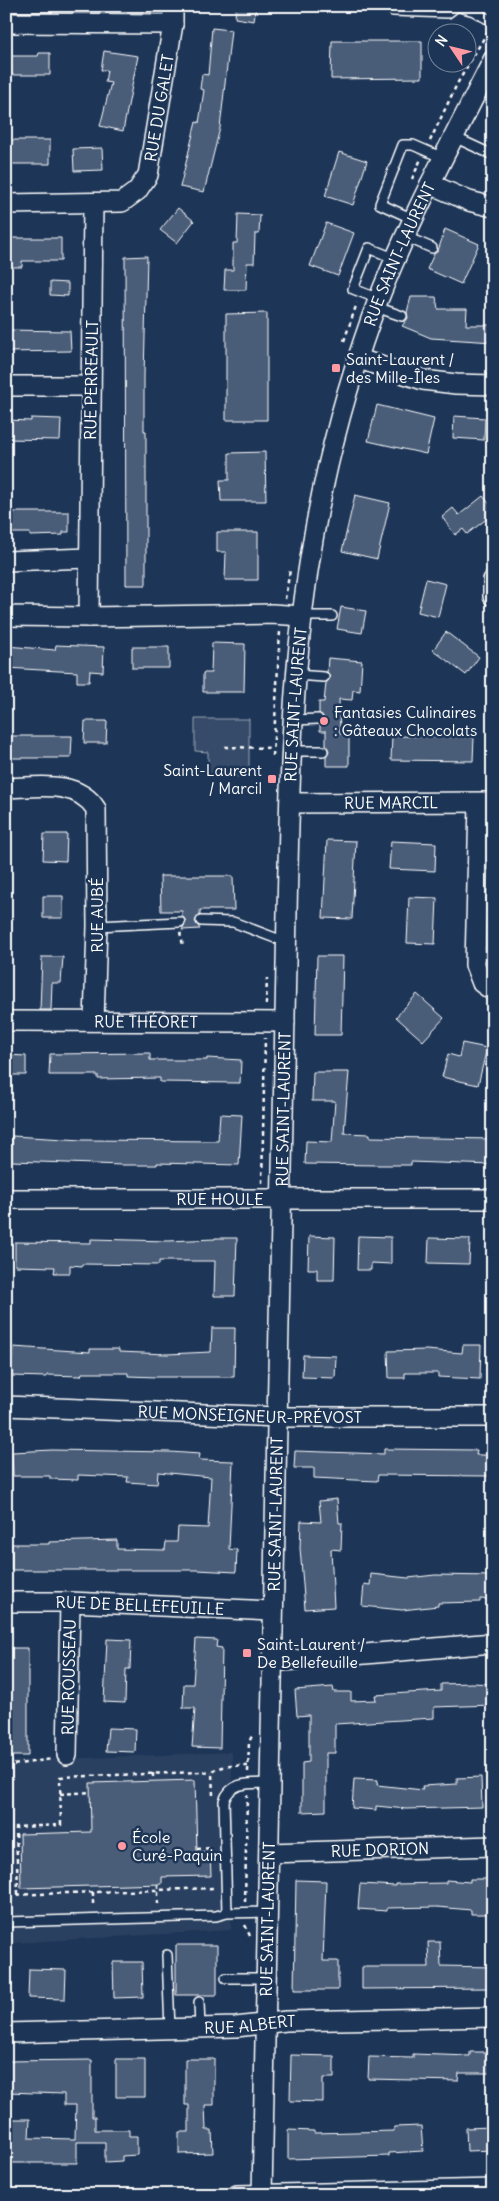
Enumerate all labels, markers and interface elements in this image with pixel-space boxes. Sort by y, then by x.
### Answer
north arrow [426,22,476,72]
text: N [431,31,452,50]
street label: RUE DU GALET [140,53,178,163]
street label: RUE SAINT-LAURENT [359,179,439,329]
street label: RUE PERREAULT [80,320,102,440]
place label: Saint-Laurent / des Mille-Îles [346,349,454,387]
marker: Saint-Laurent / des Mille-Îles [330,362,342,374]
street label: RUE SAINT-LAURENT [280,626,311,782]
place label: Fantasies Culinaires : Gâteaux Chocolats [334,702,477,740]
marker: Fantasies Culinaires : Gâteaux Chocolats [318,715,330,727]
place label: Saint-Laurent / Marcil [163,760,263,798]
marker: Saint-Laurent / Marcil [266,773,278,785]
street label: RUE MARCIL [344,792,438,813]
street label: RUE AUBÉ [87,877,107,953]
street label: RUE THÉORET [94,1011,198,1032]
street label: RUE SAINT-LAURENT [272,1031,295,1187]
street label: RUE HOULE [176,1189,264,1209]
street label: RUE MONSEIGNEUR-PRÉVOST [137,1401,362,1427]
street label: RUE SAINT-LAURENT [264,1436,287,1592]
street label: RUE DE BELLEFEUILLE [56,1592,225,1619]
street label: RUE ROUSSEAU [57,1619,80,1735]
place label: Saint-Laurent / De Bellefeuille [257,1634,365,1672]
marker: Saint-Laurent / De Bellefeuille [241,1647,253,1659]
place label: École Curé-Paquin [132,1827,223,1865]
street label: RUE DORION [330,1838,429,1861]
marker: École Curé-Paquin [116,1840,128,1852]
street label: RUE SAINT-LAURENT [256,1841,279,1997]
street label: RUE ALBERT [204,2011,295,2038]

